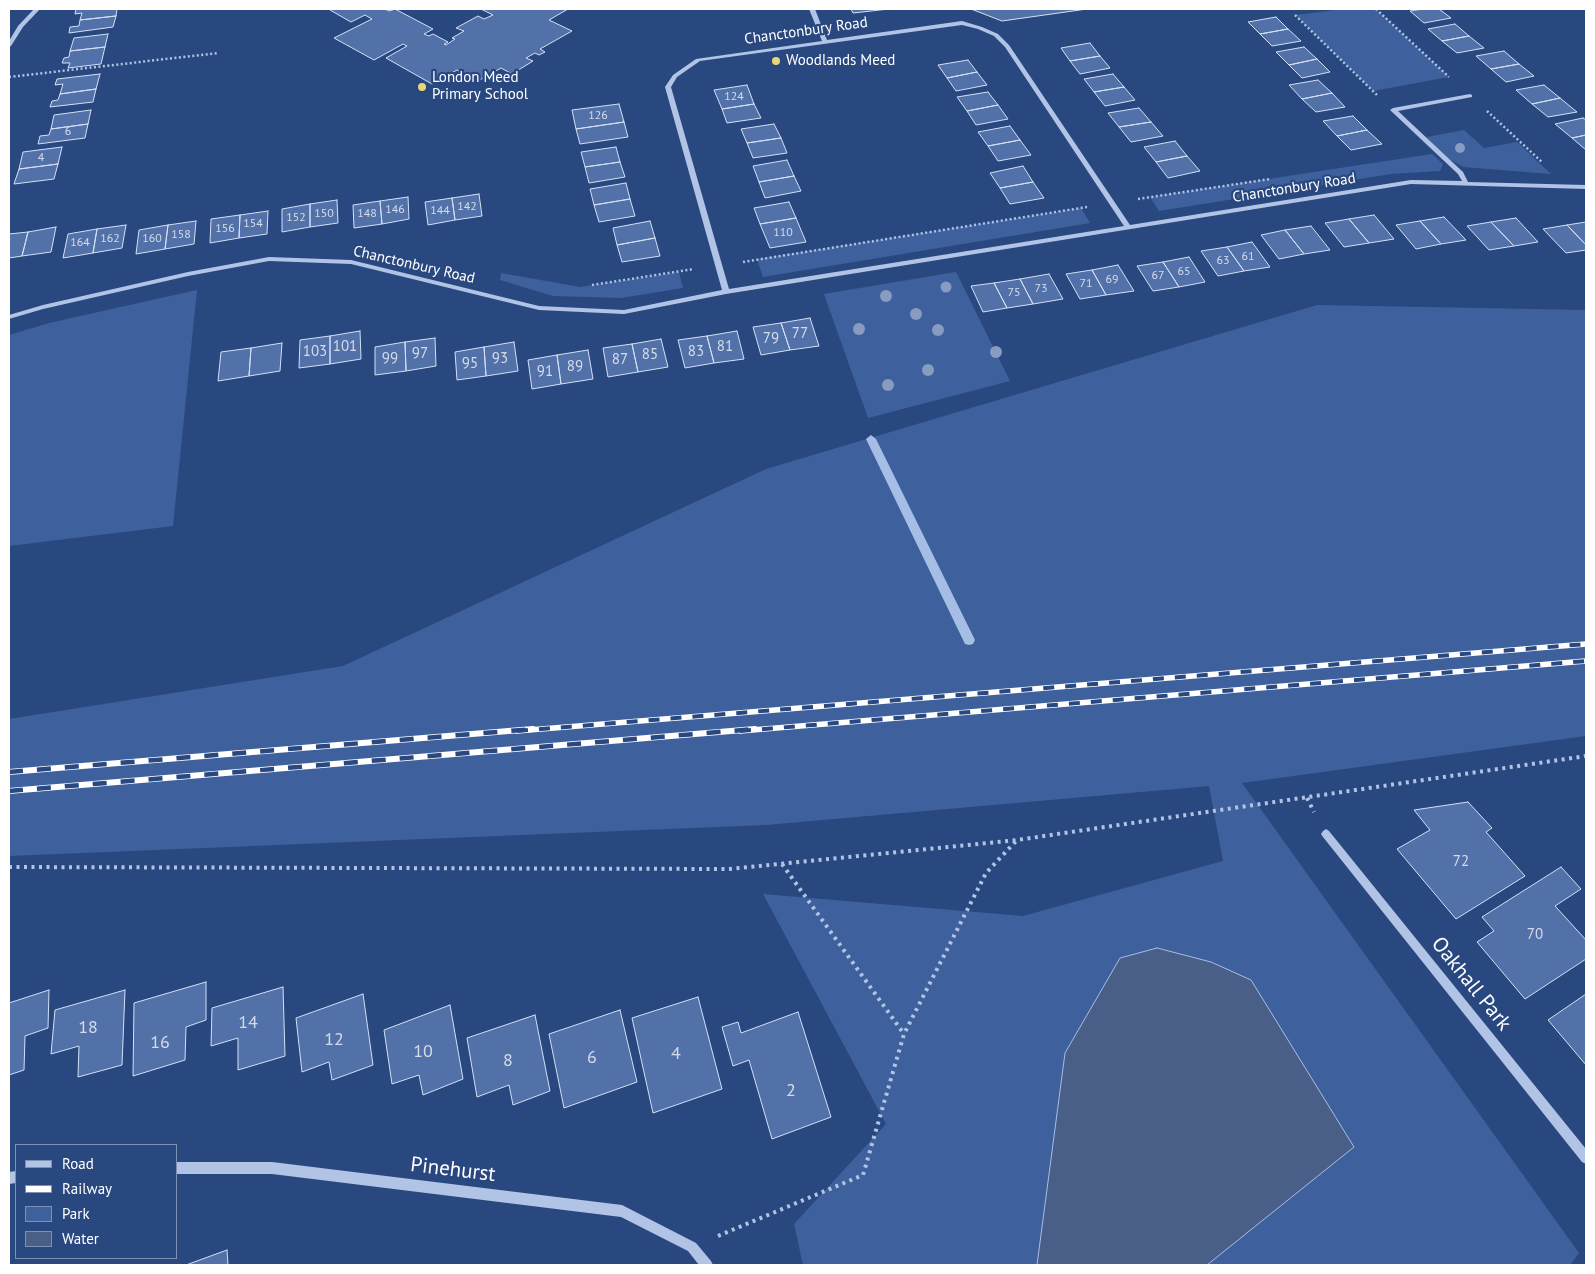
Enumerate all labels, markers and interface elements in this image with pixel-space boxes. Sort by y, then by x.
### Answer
street label: Chanctonbury Road [743,13,869,49]
place label: Woodlands Meed [786,52,895,70]
marker: Woodlands Meed [770,55,782,67]
place label: London Meed Primary School [432,69,528,104]
marker: London Meed Primary School [416,81,428,93]
house number: 124 [724,90,744,104]
house number: 126 [588,109,608,123]
house number: 6 [65,125,71,139]
house number: 4 [38,151,44,165]
street label: Chanctonbury Road [1231,169,1357,207]
house number: 142 [457,200,477,214]
house number: 146 [385,203,405,217]
house number: 144 [430,204,450,218]
house number: 150 [314,207,334,221]
house number: 148 [357,207,377,221]
house number: 152 [286,211,306,225]
house number: 154 [243,217,263,231]
house number: 156 [215,222,235,236]
house number: 110 [773,226,793,240]
house number: 158 [171,228,191,242]
house number: 162 [100,232,120,246]
house number: 160 [142,232,162,246]
house number: 164 [70,236,90,250]
street label: Chanctonbury Road [351,242,477,288]
house number: 61 [1241,250,1255,264]
house number: 63 [1216,254,1230,268]
house number: 65 [1177,265,1191,279]
house number: 67 [1151,269,1165,283]
house number: 69 [1105,273,1119,287]
house number: 71 [1079,277,1093,291]
house number: 73 [1034,282,1048,296]
house number: 75 [1007,286,1021,300]
house number: 77 [792,325,808,343]
house number: 79 [763,330,779,348]
house number: 101 [333,338,357,356]
house number: 81 [717,338,733,356]
house number: 103 [303,343,327,361]
house number: 83 [688,343,704,361]
house number: 97 [412,345,428,363]
house number: 85 [642,346,658,364]
house number: 99 [382,350,398,368]
house number: 93 [492,350,508,368]
house number: 87 [612,351,628,369]
house number: 95 [462,355,478,373]
house number: 89 [567,358,583,376]
house number: 91 [537,363,553,381]
house number: 72 [1453,853,1469,871]
house number: 70 [1527,926,1543,944]
street label: Oakhall Park [1426,932,1516,1036]
house number: 14 [238,1012,258,1034]
house number: 18 [78,1017,98,1039]
house number: 12 [324,1029,344,1051]
house number: 16 [150,1032,170,1054]
house number: 10 [413,1041,433,1063]
house number: 4 [671,1043,681,1065]
house number: 6 [587,1047,597,1069]
house number: 8 [503,1050,513,1072]
house number: 2 [786,1080,796,1102]
legend [15,1144,178,1259]
street label: Pinehurst [409,1152,497,1188]
text: Road [62,1154,94,1173]
text: Railway [62,1179,112,1198]
text: Park [62,1204,90,1223]
text: Water [62,1229,99,1248]

